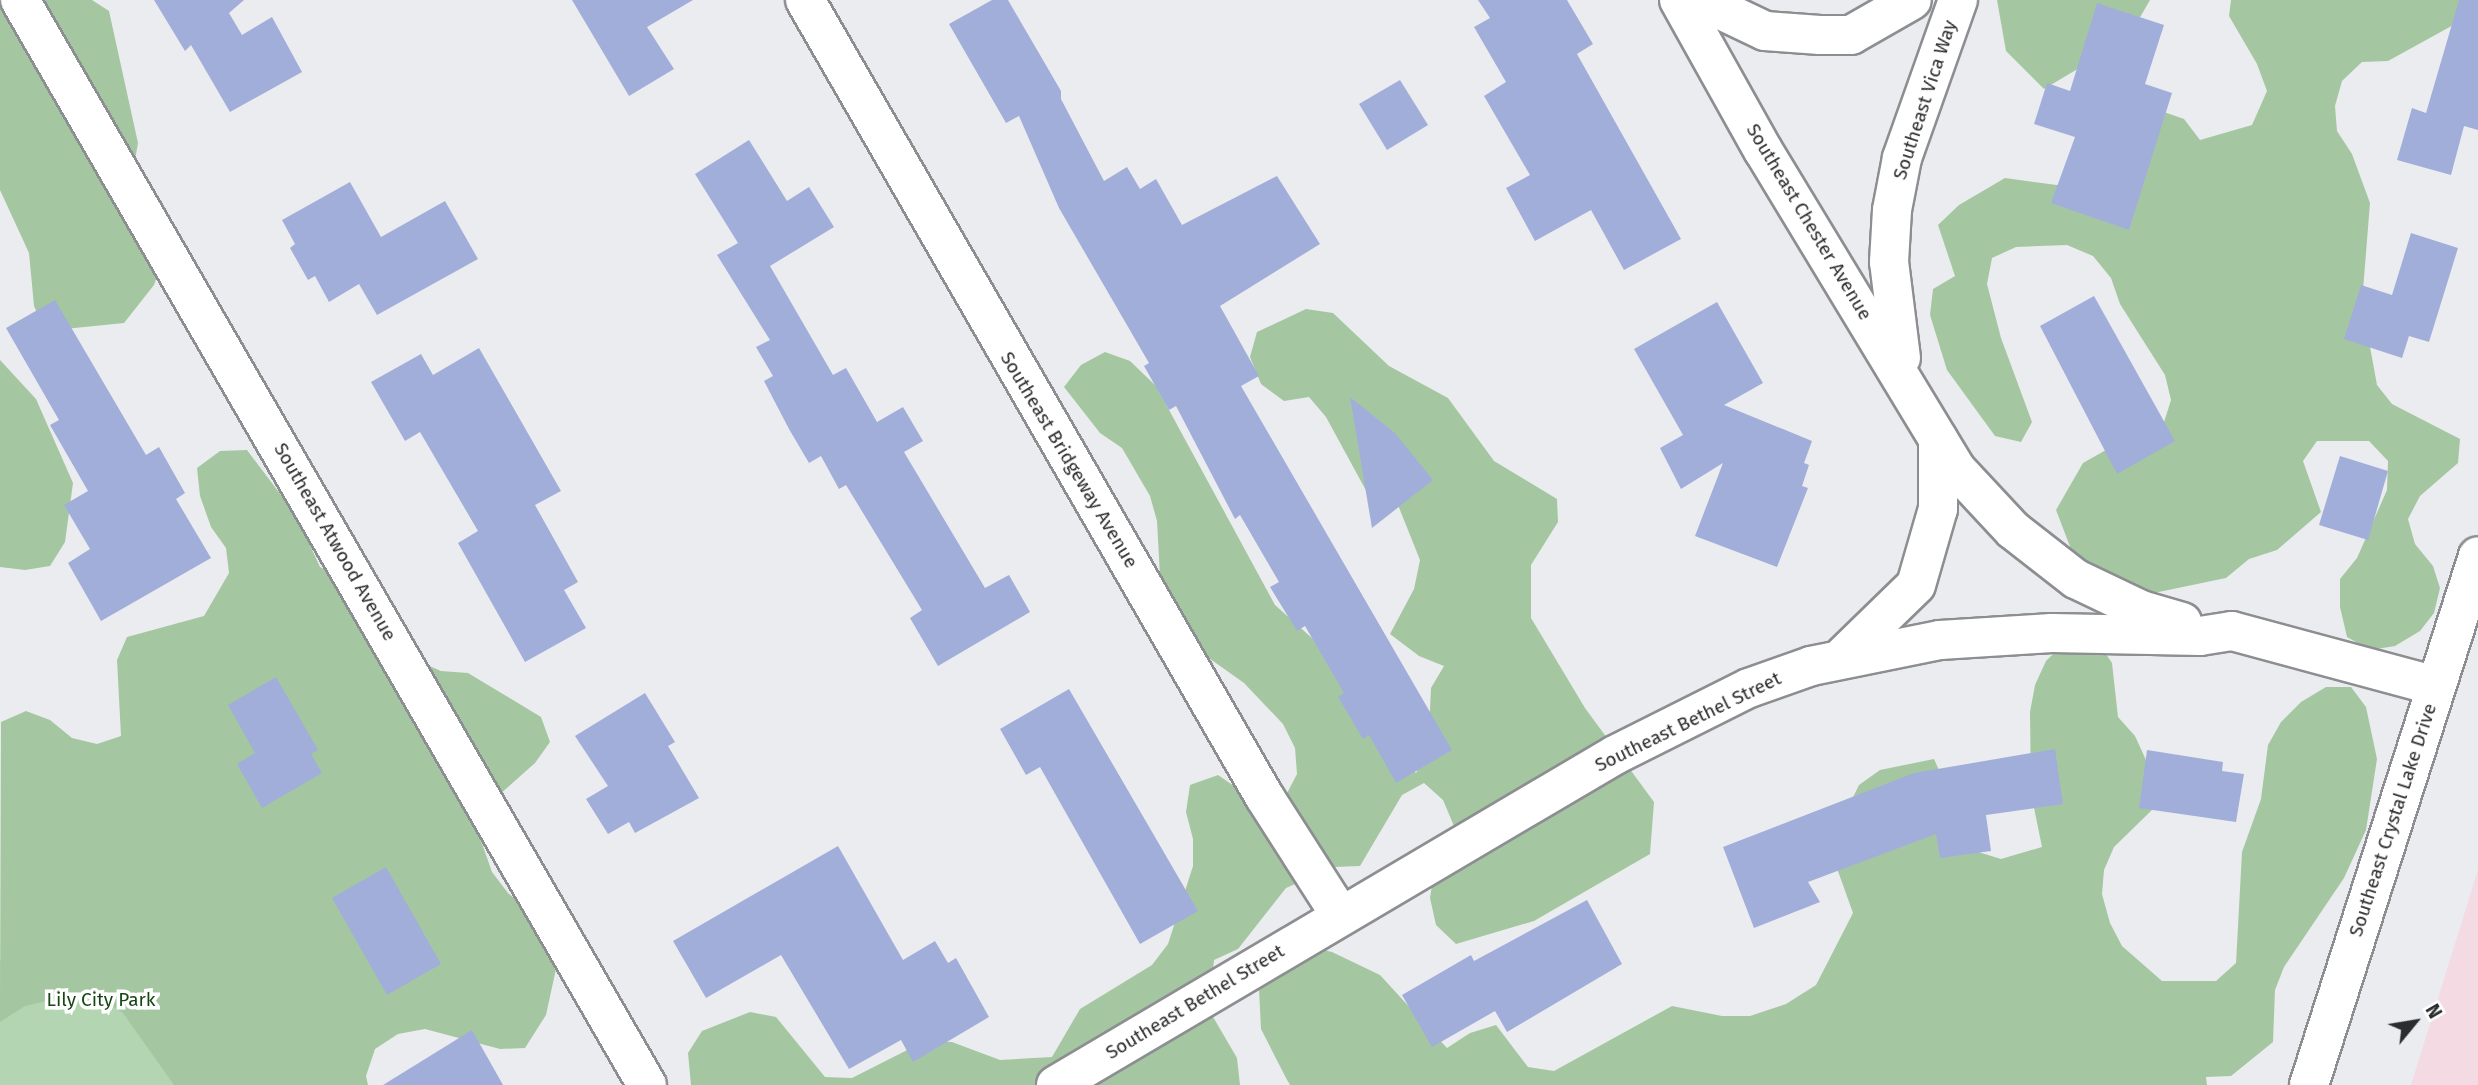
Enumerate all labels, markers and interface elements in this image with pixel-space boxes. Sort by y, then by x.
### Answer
street label: Southeast Vica Way [1888,17,1962,183]
street label: Southeast Chester Avenue [1741,120,1877,324]
street label: Southeast Bridgeway Avenue [995,348,1143,572]
street label: Southeast Atwood Avenue [269,439,401,645]
street label: Southeast Bethel Street [1591,667,1785,777]
street label: Southeast Crystal Lake Drive [2344,700,2442,940]
street label: Southeast Bethel Street [1102,940,1288,1064]
north arrow [2380,987,2450,1057]
park label: Lily City Park [46,989,156,1011]
text: N [2421,1000,2447,1022]

